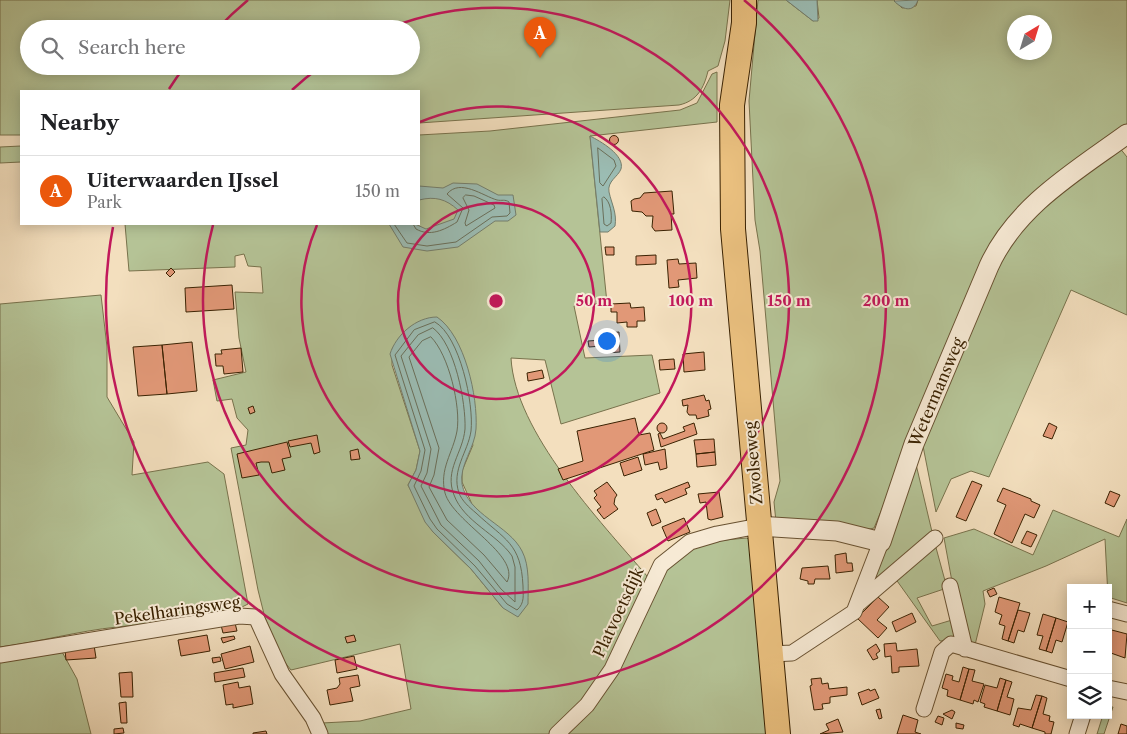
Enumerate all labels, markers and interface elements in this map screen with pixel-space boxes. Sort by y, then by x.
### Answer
north arrow [1007,15,1052,60]
pin: A [524,17,556,58]
search box [20,20,420,75]
icon: search [38,34,66,62]
text: Search here [78,36,186,59]
text: Nearby [40,110,119,135]
text: Uiterwaarden IJssel [87,169,279,192]
text: A [50,181,62,201]
text: 150 m [355,181,400,201]
text: Park [87,192,122,212]
text: 50 m [576,291,612,310]
text: 100 m [669,291,713,310]
text: 150 m [767,291,811,310]
text: 200 m [863,291,909,310]
centre of rings [487,292,505,310]
your location [594,328,620,354]
street label: Wetermansweg [904,334,968,451]
street label: Zwolseweg [739,420,767,506]
street label: Platvoetsdijk [588,563,648,660]
map controls [1067,584,1112,719]
button: + [1067,584,1112,629]
street label: Pekelharingsweg [113,591,242,629]
button: − [1067,629,1112,674]
button: layers [1067,674,1112,719]

